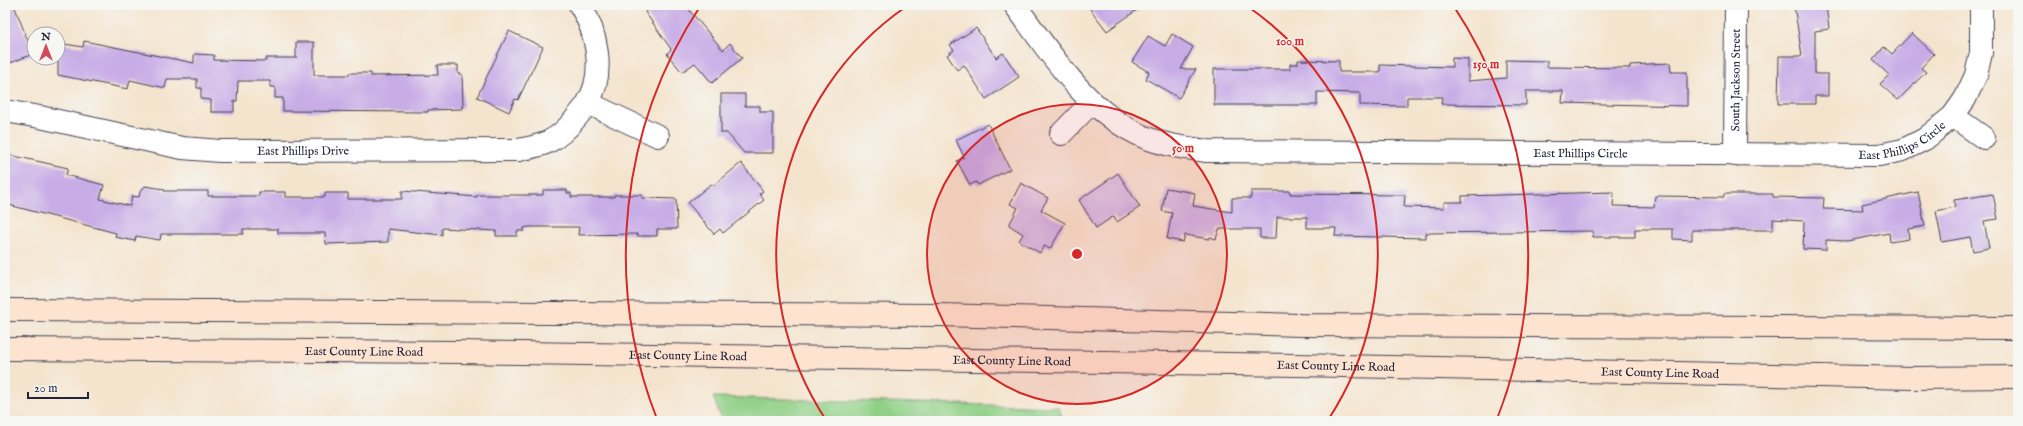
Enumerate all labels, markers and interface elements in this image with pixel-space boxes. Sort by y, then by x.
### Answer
north arrow [26,26,66,66]
street label: South Jackson Street [1728,29,1744,131]
text: N [40,30,51,44]
text: 100 m [1276,34,1305,49]
text: 150 m [1473,57,1500,72]
street label: East Phillips Circle [1858,118,1949,163]
text: 50 m [1172,141,1195,156]
street label: East Phillips Drive [257,144,350,160]
street label: East Phillips Circle [1533,146,1628,162]
centre of rings [1070,247,1084,261]
street label: East County Line Road [305,344,424,360]
street label: East County Line Road [629,348,748,364]
street label: East County Line Road [953,353,1072,370]
street label: East County Line Road [1277,358,1396,375]
street label: East County Line Road [1601,364,1720,382]
scale bar [28,374,88,400]
text: 20 m [34,381,57,396]

